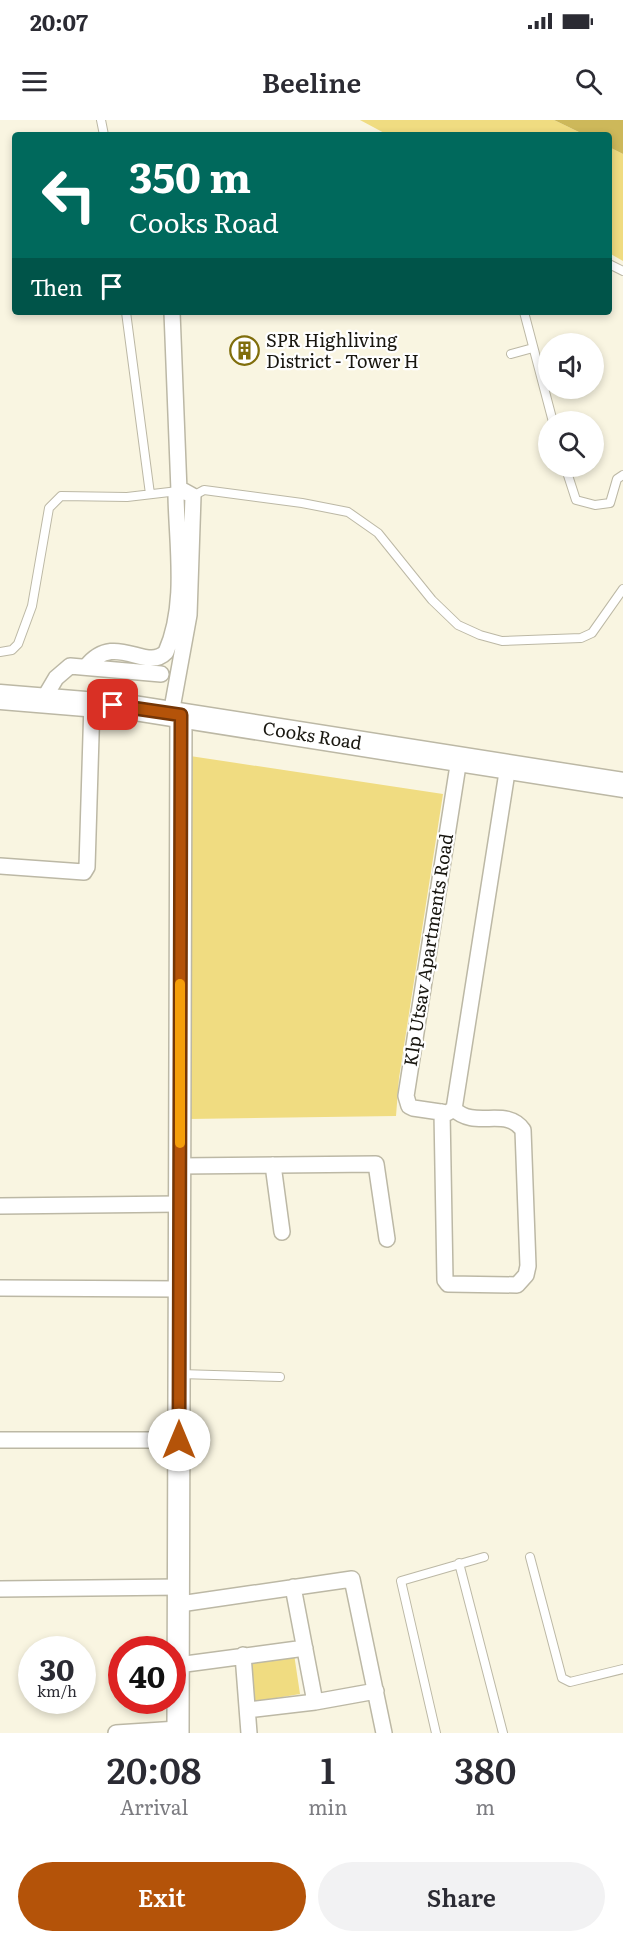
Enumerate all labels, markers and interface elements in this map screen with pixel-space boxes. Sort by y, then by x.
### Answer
text: 20:07 [30,5,88,38]
text: Beeline [262,61,361,101]
icon: menu [18,65,51,98]
icon: search [572,65,605,98]
text: 350 m [129,144,251,206]
icon: left [30,156,108,234]
text: Cooks Road [129,201,279,241]
text: Then [30,270,83,303]
icon: arrive [95,270,128,303]
place label: SPR Highliving District - Tower H [266,326,419,374]
map controls [538,333,604,477]
button: sound [538,333,604,399]
building icon: SPR Highliving District - Tower H [229,335,261,367]
button: search [538,411,604,477]
pin [87,679,138,730]
icon: arrive [96,688,129,721]
street label: Cooks Road [261,713,364,756]
street label: Klp Utsav Apartments Road [396,831,459,1068]
position arrow [147,1408,211,1472]
speed limit sign: 40 [108,1636,186,1714]
text: 30 [39,1646,75,1690]
text: km/h [37,1679,77,1702]
text: 20:08 [107,1742,201,1795]
text: 1 [320,1742,335,1795]
text: 380 [454,1742,516,1795]
text: Arrival [120,1791,188,1821]
text: min [308,1791,347,1821]
text: m [476,1791,495,1821]
button: Exit [18,1862,306,1931]
button: Share [318,1862,605,1931]

